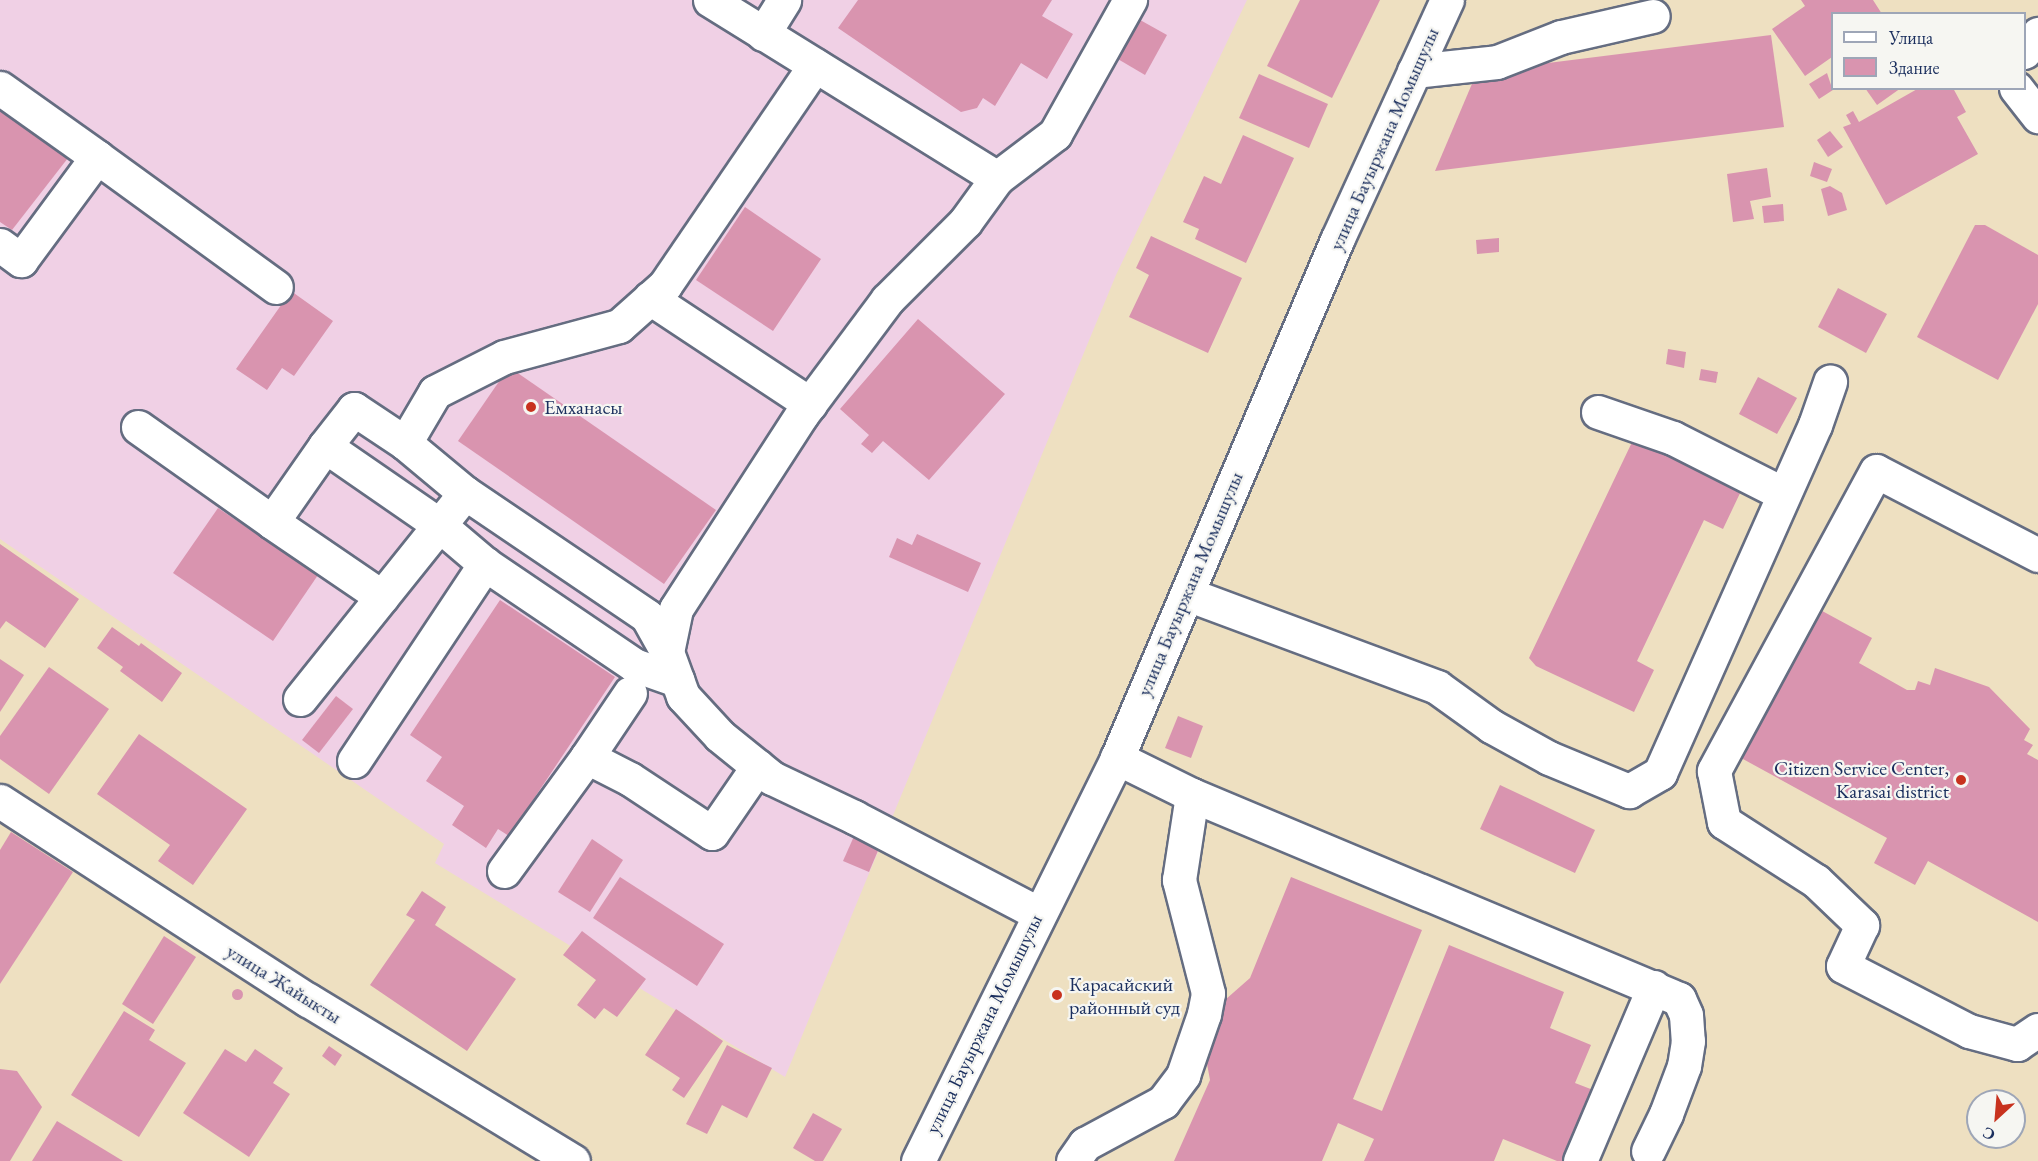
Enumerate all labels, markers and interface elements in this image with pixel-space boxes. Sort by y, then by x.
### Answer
legend [1831,12,2026,90]
street label: улица Бауыржана Момышулы [1324,24,1444,254]
text: Улица [1889,26,1933,49]
text: Здание [1889,56,1939,79]
place label: Емханасы [544,395,623,419]
marker: Емханасы [522,398,540,416]
street label: улица Бауыржана Момышулы [1132,468,1248,700]
place label: Citizen Service Center, Karasai district [1774,756,1949,803]
marker: Citizen Service Center, Karasai district [1954,773,1968,787]
street label: улица Бауыржана Момышулы [920,910,1048,1138]
street label: улица Жайыкты [222,939,346,1029]
place label: Карасайский районный суд [1069,972,1180,1019]
marker: Карасайский районный суд [1050,988,1064,1002]
north arrow [1966,1089,2026,1149]
text: С [1979,1122,1998,1146]

